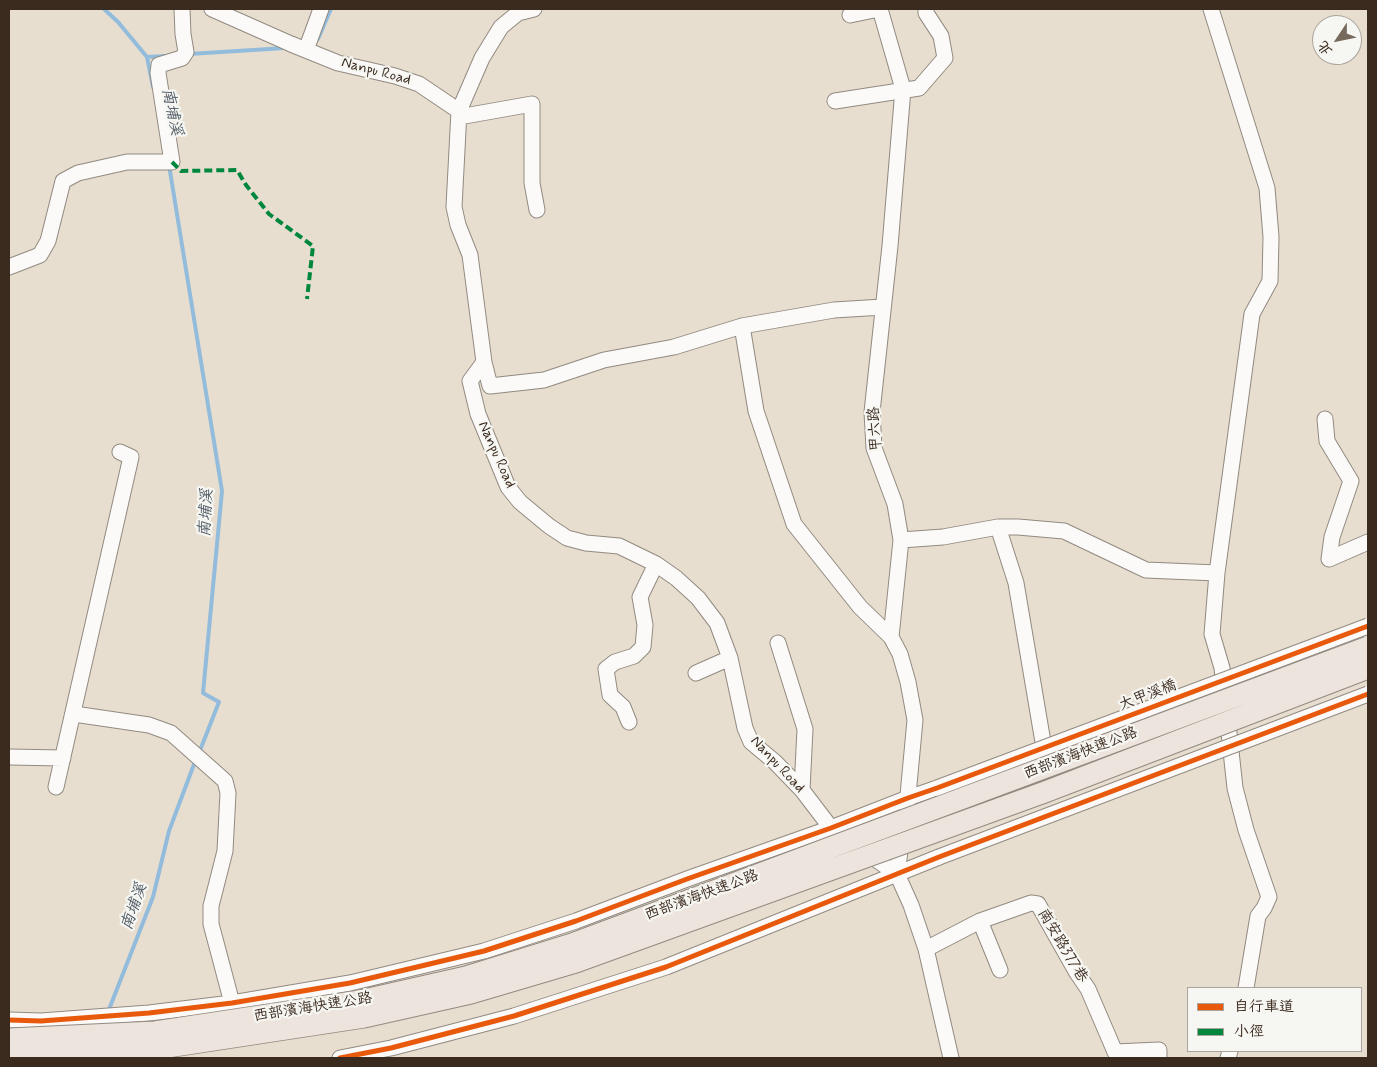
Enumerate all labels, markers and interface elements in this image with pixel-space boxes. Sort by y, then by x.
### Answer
north arrow [1312,15,1362,65]
text: 北 [1314,37,1337,59]
street label: Nanpu Road [339,54,413,90]
water label: 南埔溪 [157,87,185,137]
street label: 甲六路 [865,406,887,452]
street label: Nanpu Road [473,419,519,491]
water label: 南埔溪 [196,489,218,537]
street label: 大甲溪橋 [1117,677,1179,715]
street label: 西部濱海快速公路 [1022,724,1140,784]
street label: Nanpu Road [746,733,808,797]
street label: 西部濱海快速公路 [643,867,761,925]
water label: 南埔溪 [118,881,152,933]
street label: 南安路377巷 [1033,906,1091,986]
legend [1187,987,1362,1052]
street label: 西部濱海快速公路 [252,990,374,1026]
text: 自行車道 [1234,997,1294,1017]
text: 小徑 [1234,1022,1264,1042]

